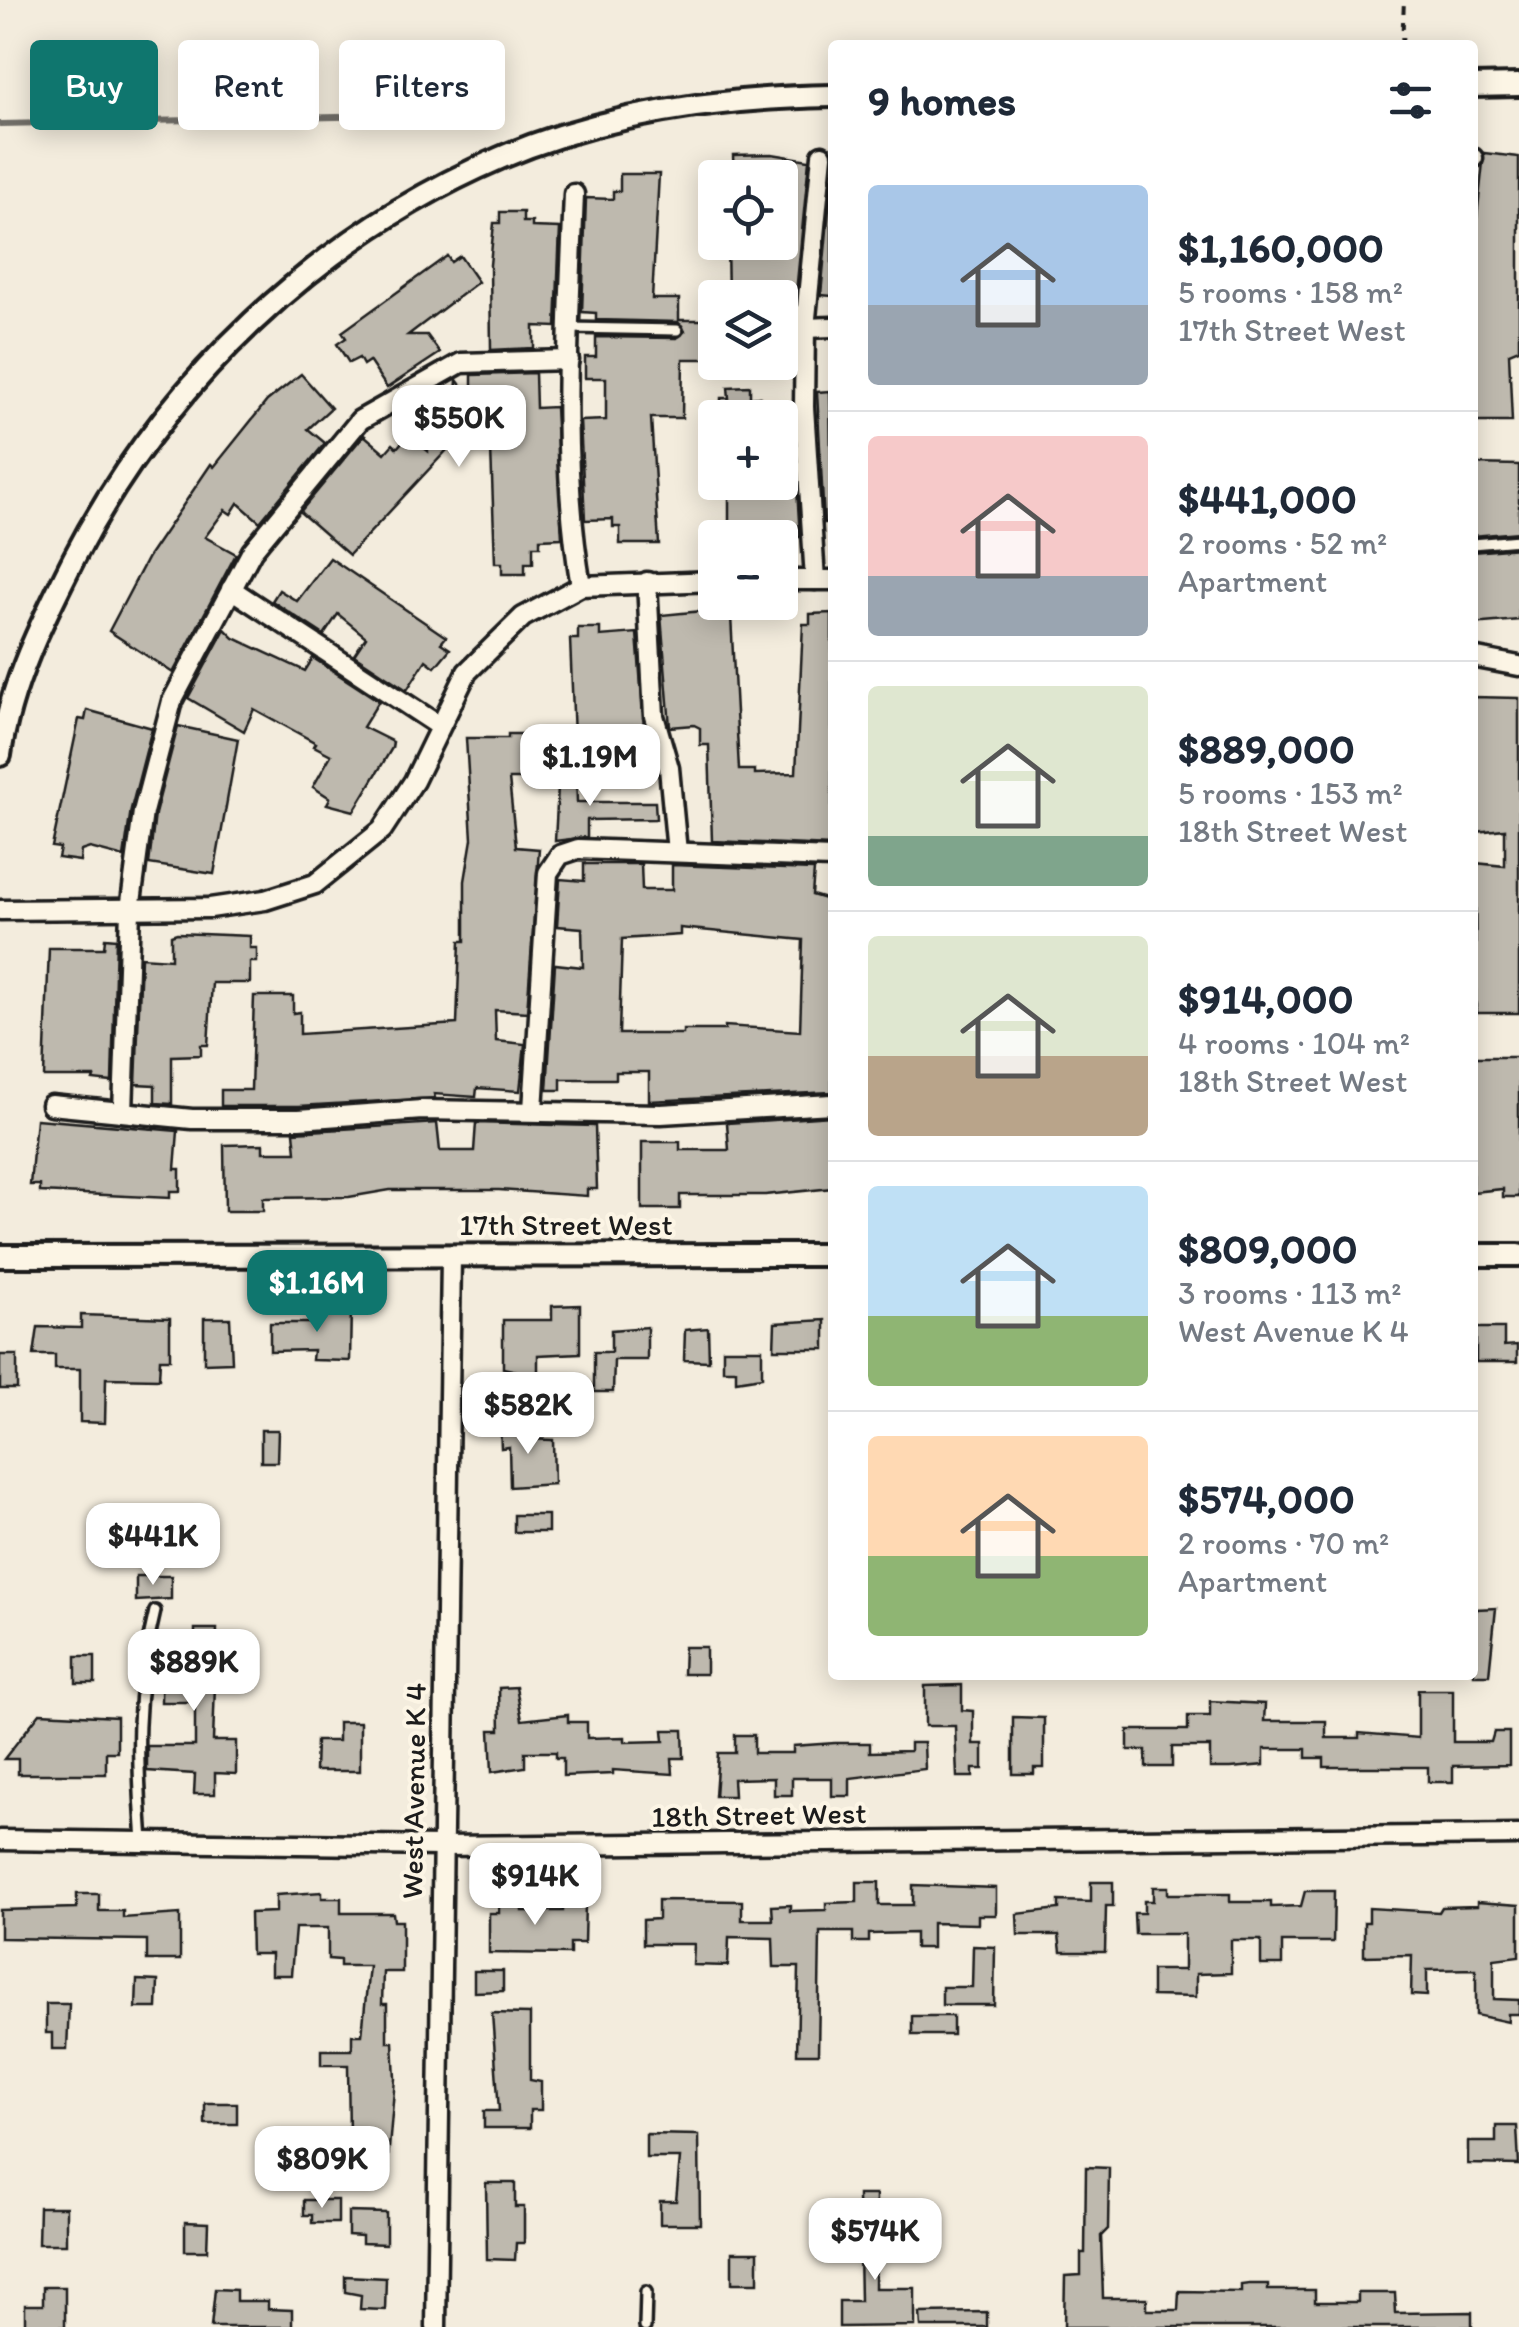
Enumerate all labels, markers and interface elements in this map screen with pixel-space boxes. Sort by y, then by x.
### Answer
chip: Buy [30,40,158,130]
chip: Rent [178,40,319,130]
chip: Filters [339,40,505,130]
icon: filters [1383,73,1438,128]
text: 9 homes [868,75,1016,126]
map controls [698,160,798,620]
button: locate [698,160,798,260]
text: $1,160,000 [1178,222,1384,273]
icon: home [948,225,1068,345]
text: 5 rooms · 158 m² [1178,273,1403,311]
button: layers [698,280,798,380]
text: 17th Street West [1178,311,1406,349]
pin: $550K [389,385,529,470]
text: $550K [414,398,504,436]
button: + [698,400,798,500]
text: $441,000 [1178,473,1357,524]
icon: home [948,476,1068,596]
button: − [698,520,798,620]
text: 2 rooms · 52 m² [1178,524,1387,562]
text: Apartment [1178,562,1327,600]
text: $889,000 [1178,723,1355,774]
pin: $1.19M [509,724,671,809]
icon: home [948,726,1068,846]
text: $1.19M [542,737,638,775]
text: 5 rooms · 153 m² [1178,774,1403,812]
text: 18th Street West [1178,812,1408,850]
text: $914,000 [1178,973,1354,1024]
icon: home [948,976,1068,1096]
text: 4 rooms · 104 m² [1178,1024,1410,1062]
text: 18th Street West [1178,1062,1408,1100]
street label: 17th Street West [459,1206,673,1243]
text: $809,000 [1178,1223,1358,1274]
icon: home [948,1226,1068,1346]
pin: $1.16M [236,1250,398,1335]
text: $1.16M [269,1263,365,1301]
text: 3 rooms · 113 m² [1178,1274,1401,1312]
text: West Avenue K 4 [1178,1312,1409,1350]
pin: $582K [458,1372,598,1457]
text: $582K [484,1385,572,1423]
text: $574,000 [1178,1473,1355,1524]
icon: home [948,1476,1068,1596]
pin: $441K [83,1503,223,1588]
text: $441K [108,1516,198,1554]
text: 2 rooms · 70 m² [1178,1524,1389,1562]
text: Apartment [1178,1562,1327,1600]
pin: $889K [124,1629,264,1714]
text: $889K [150,1642,238,1680]
street label: West Avenue K 4 [393,1683,434,1899]
street label: 18th Street West [651,1794,867,1835]
pin: $914K [465,1843,605,1928]
text: $914K [491,1856,579,1894]
pin: $809K [252,2126,392,2211]
text: $809K [277,2139,367,2177]
pin: $574K [805,2198,945,2283]
text: $574K [831,2211,919,2249]

